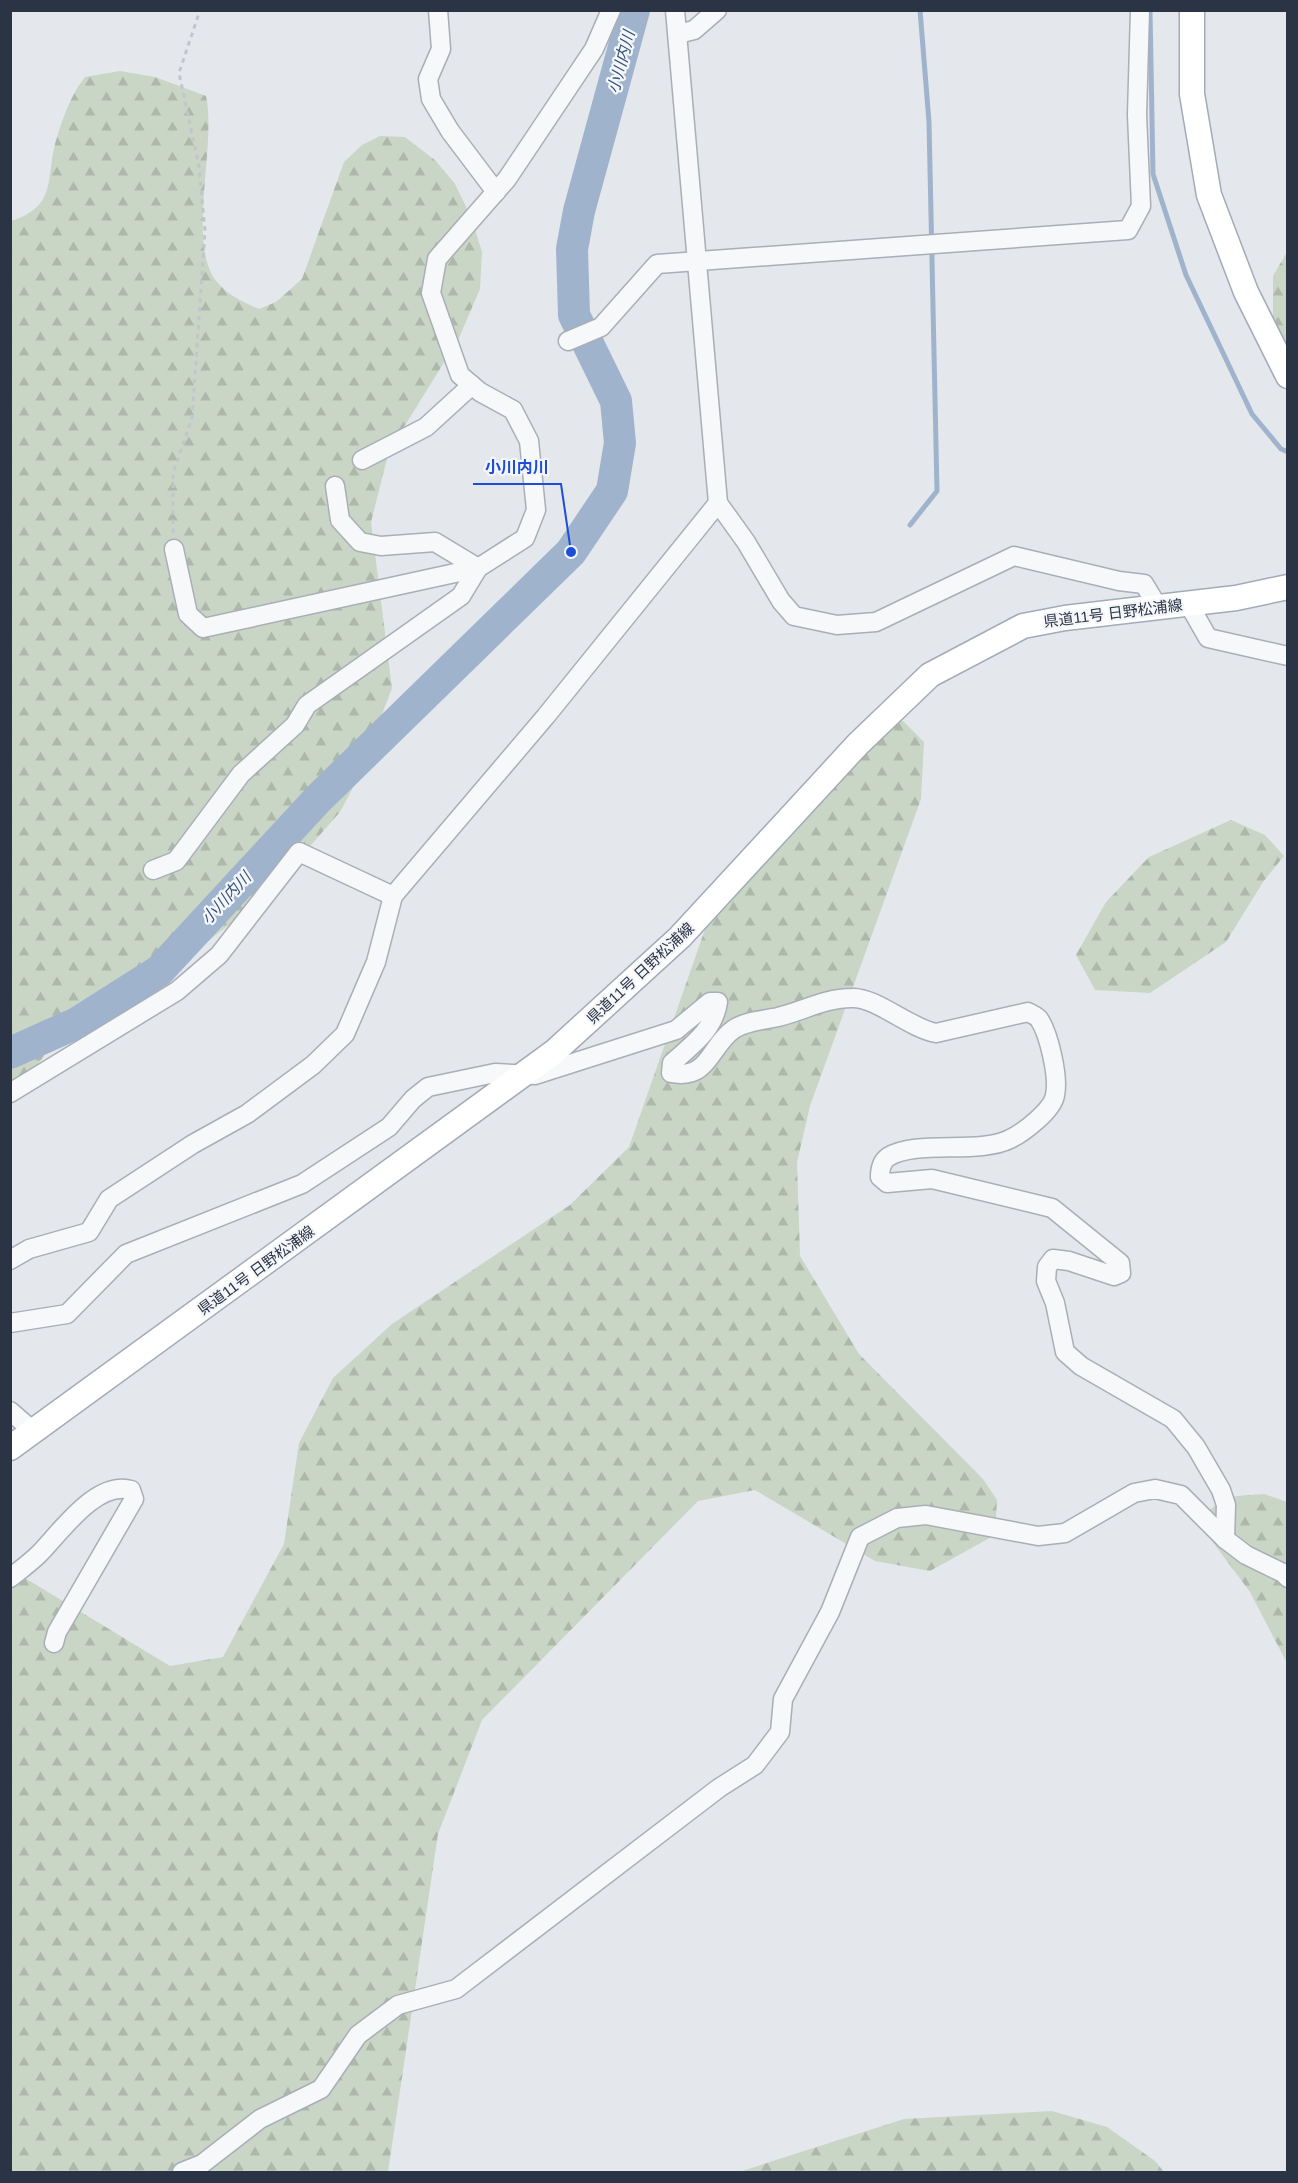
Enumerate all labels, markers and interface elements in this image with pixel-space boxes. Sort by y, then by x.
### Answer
water label: 小川内川 [605,27,638,95]
callout: 小川内川 [473,450,561,484]
text: 小川内川 [485,459,549,476]
street label: 県道11号 日野松浦線 [1043,596,1183,630]
water label: 小川内川 [198,867,255,927]
street label: 県道11号 日野松浦線 [583,919,697,1027]
street label: 県道11号 日野松浦線 [194,1222,318,1318]

